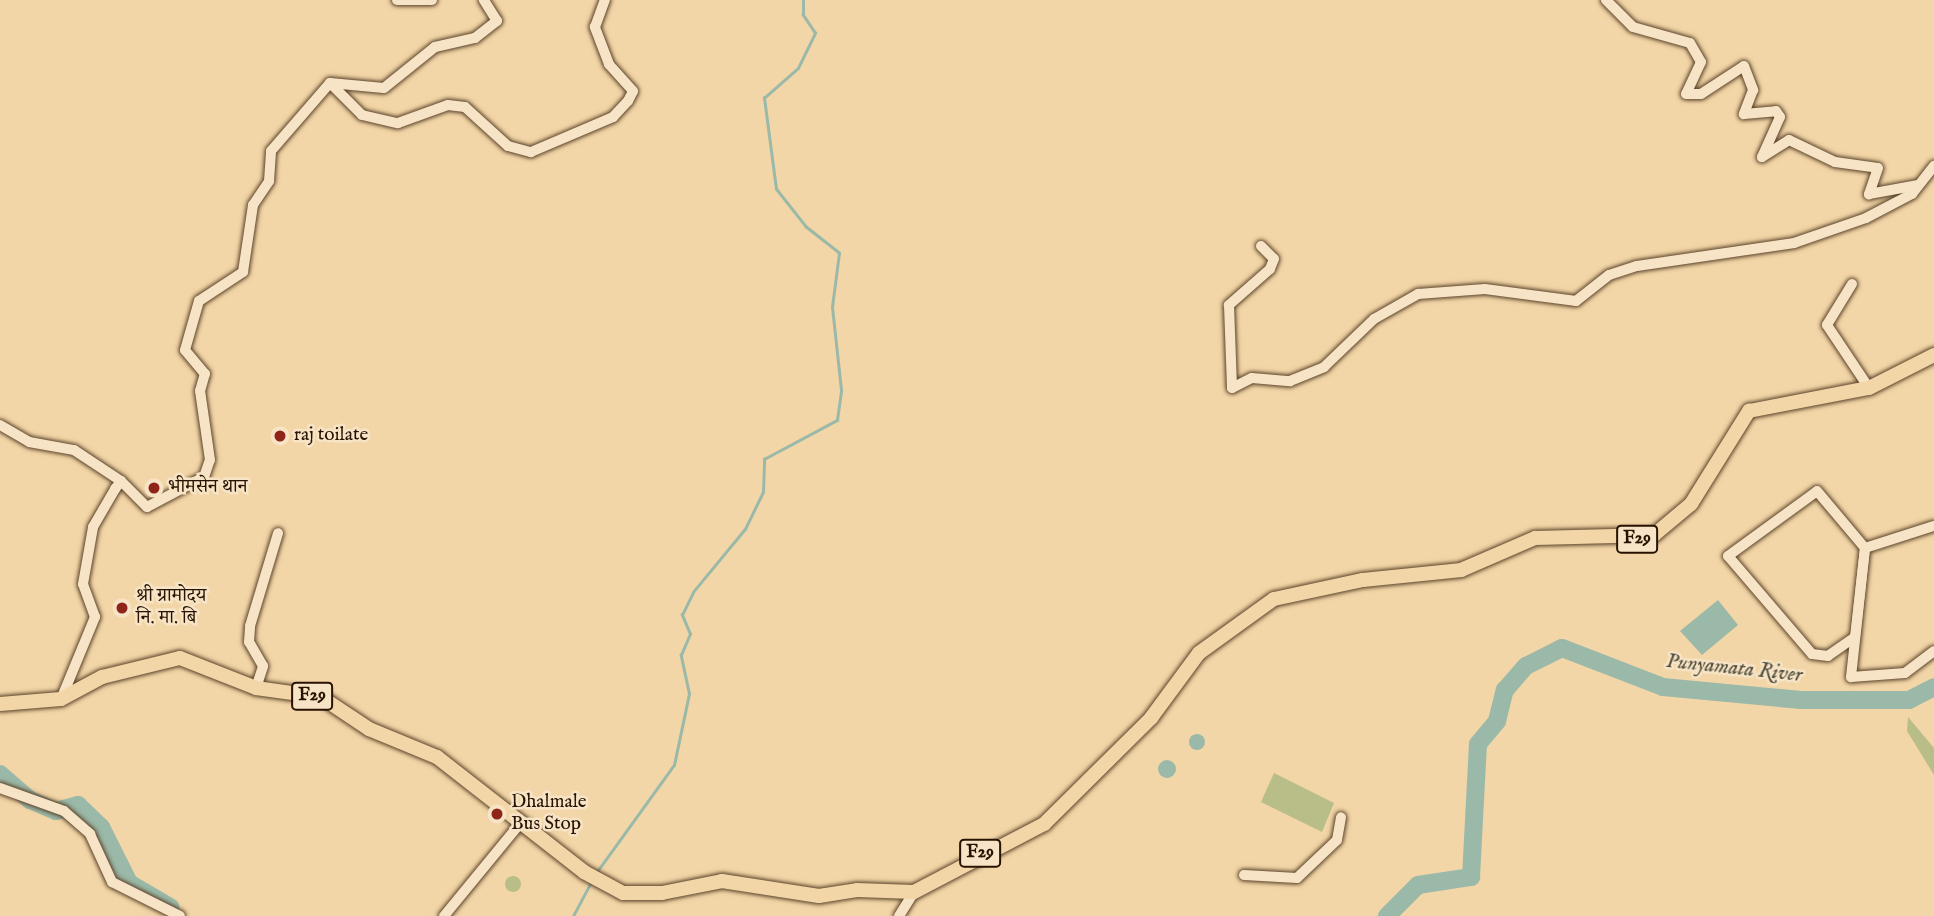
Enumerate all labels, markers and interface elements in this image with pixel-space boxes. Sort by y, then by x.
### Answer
place label: raj toilate [294,425,368,447]
marker: raj toilate [272,428,288,444]
place label: भीमसेन थान [168,477,247,499]
marker: भीमसेन थान [146,480,162,496]
road number: F29 [1616,524,1658,554]
place label: श्री ग्रामोदय नि. मा. बि [136,586,206,630]
marker: श्री ग्रामोदय नि. मा. बि [114,600,130,616]
water label: Punyamata River [1665,649,1803,689]
road number: F29 [291,682,333,710]
place label: Dhalmale Bus Stop [511,792,586,836]
marker: Dhalmale Bus Stop [489,806,505,822]
road number: F29 [959,838,1001,868]

